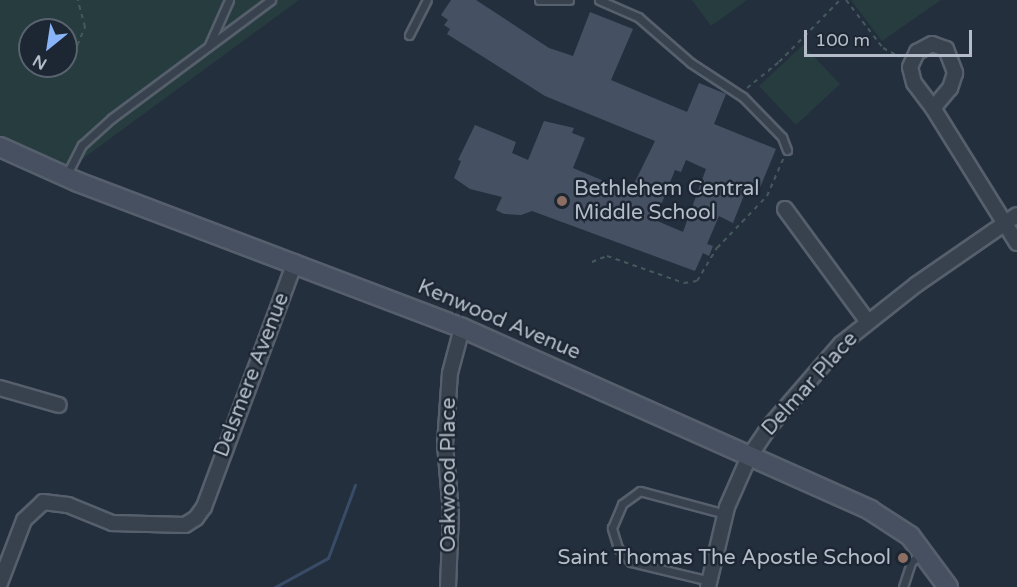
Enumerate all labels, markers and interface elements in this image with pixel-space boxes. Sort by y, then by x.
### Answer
north arrow [18,18,78,78]
scale bar [807,18,975,56]
text: 100 m [815,29,870,51]
text: N [29,50,51,74]
place label: Bethlehem Central Middle School [574,176,759,226]
marker: Bethlehem Central Middle School [555,194,569,208]
street label: Kenwood Avenue [414,274,584,366]
street label: Delsmere Avenue [209,289,295,461]
street label: Delmar Place [757,327,863,441]
street label: Oakwood Place [436,398,462,552]
place label: Saint Thomas The Apostle School [558,545,891,571]
marker: Saint Thomas The Apostle School [896,551,910,565]

